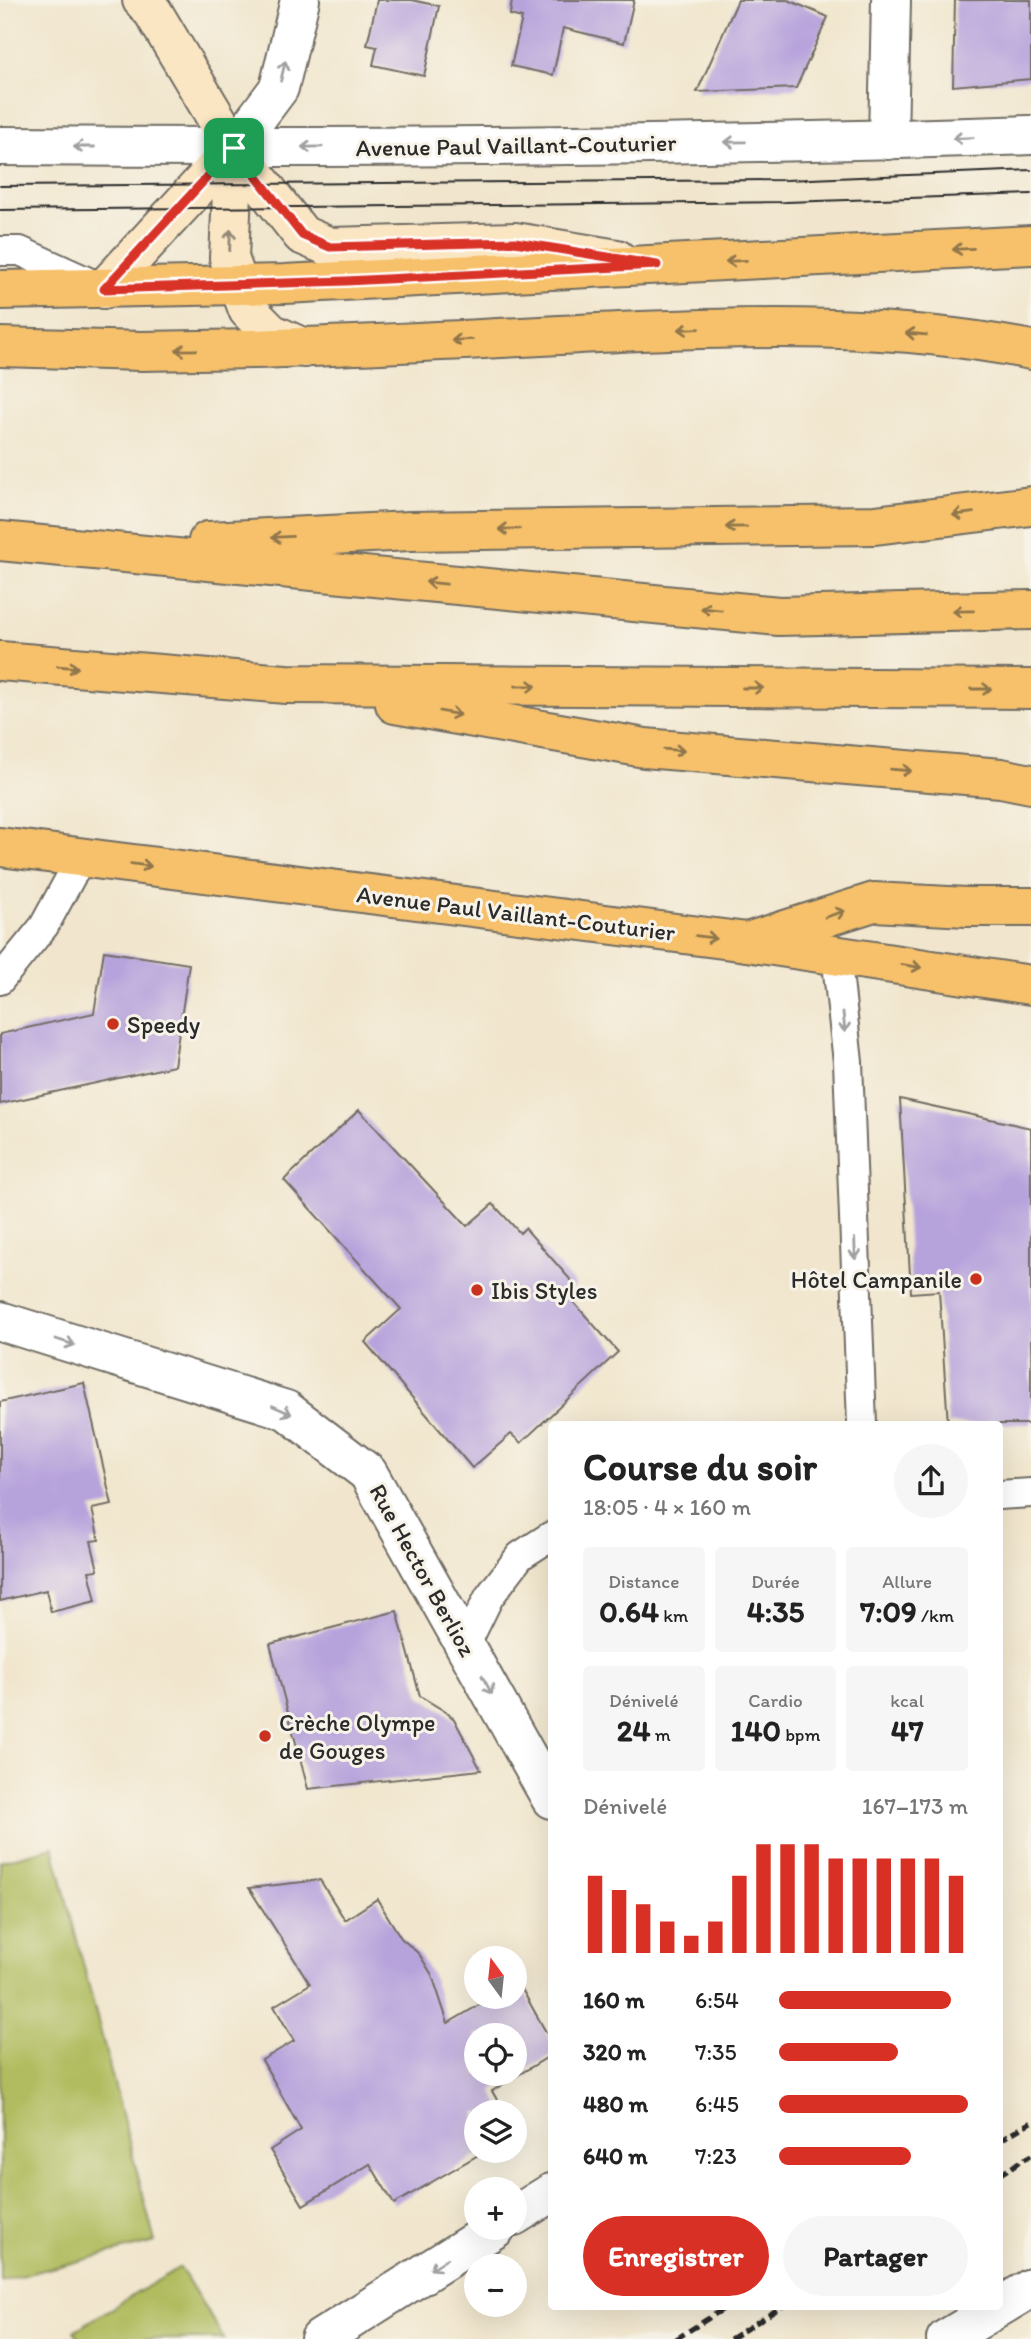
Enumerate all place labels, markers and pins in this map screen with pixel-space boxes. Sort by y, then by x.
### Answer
pin [204,118,264,178]
place label: Speedy [127,1010,201,1039]
marker: Speedy [105,1016,121,1032]
place label: Hôtel Campanile [791,1265,962,1294]
marker: Hôtel Campanile [968,1271,984,1287]
place label: Ibis Styles [491,1276,597,1305]
marker: Ibis Styles [469,1282,485,1298]
place label: Crèche Olympe de Gouges [279,1708,436,1765]
marker: Crèche Olympe de Gouges [257,1728,273,1744]

